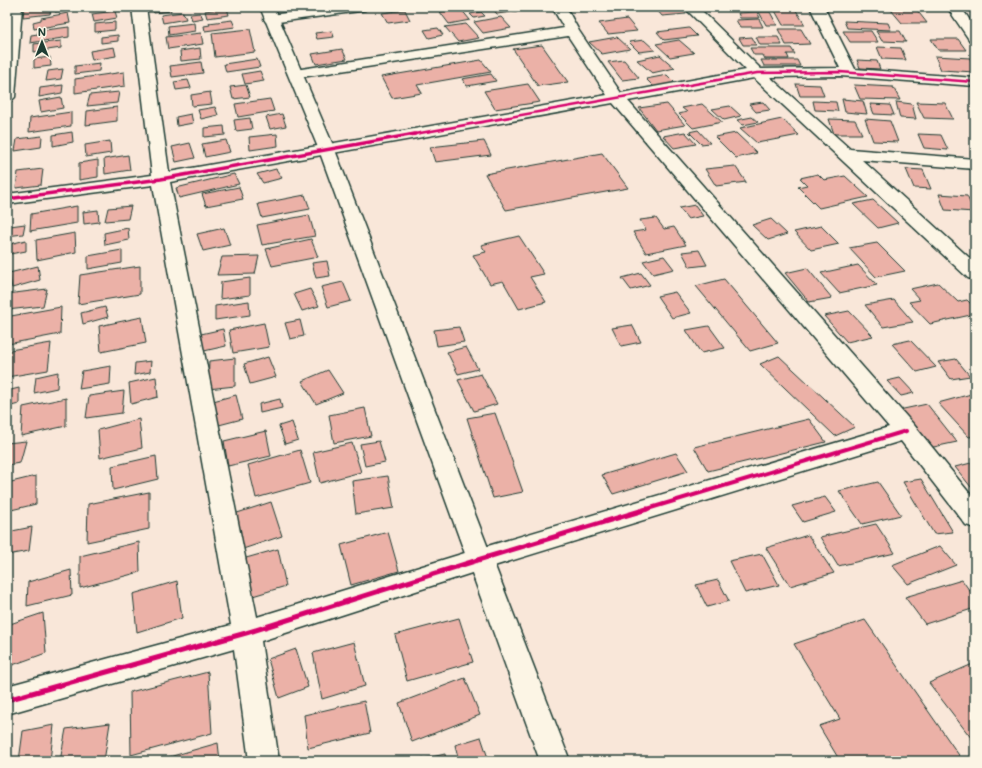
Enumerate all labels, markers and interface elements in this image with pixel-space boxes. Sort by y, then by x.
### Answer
north arrow [22,22,62,62]
text: N [38,24,46,39]

